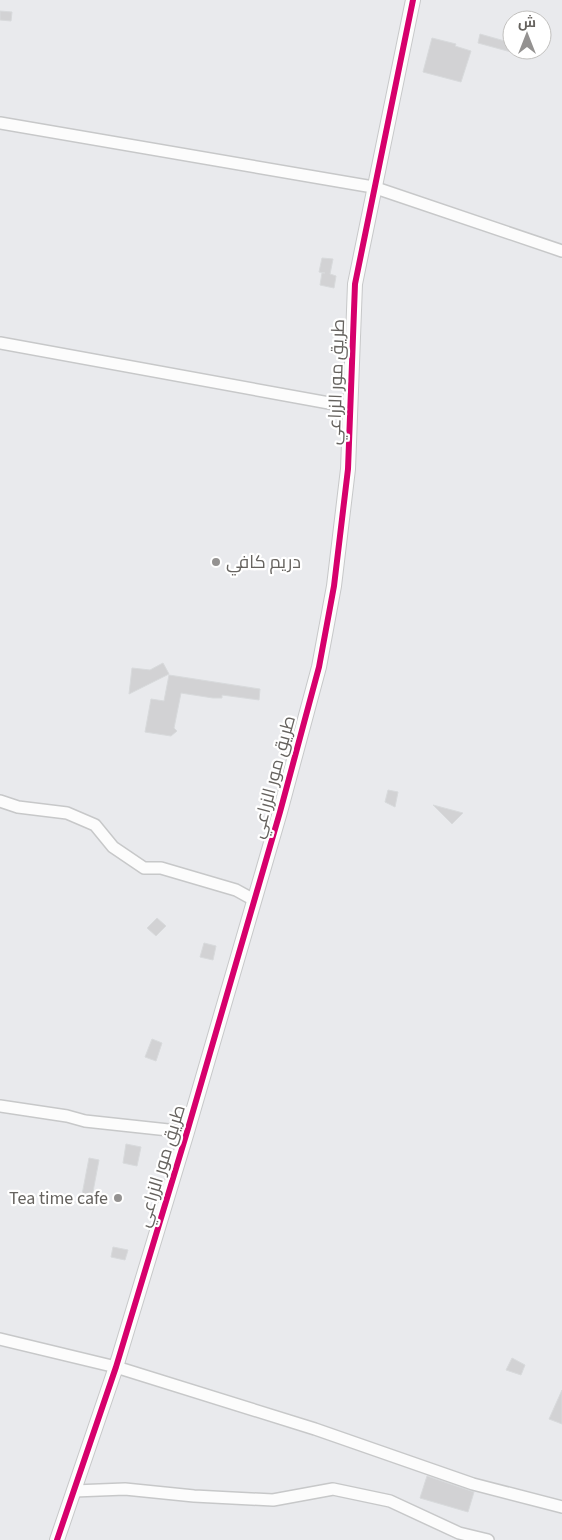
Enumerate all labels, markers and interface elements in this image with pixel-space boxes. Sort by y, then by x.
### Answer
north arrow [502,10,552,60]
text: ش [518,13,536,33]
street label: طريق مور الزراعي [322,318,352,446]
place label: دريم كافي [226,550,301,576]
marker: دريم كافي [210,556,222,568]
street label: طريق مور الزراعي [245,713,303,842]
street label: طريق مور الزراعي [131,1102,193,1231]
place label: Tea time cafe [9,1186,108,1211]
marker: Tea time cafe [112,1192,124,1204]

